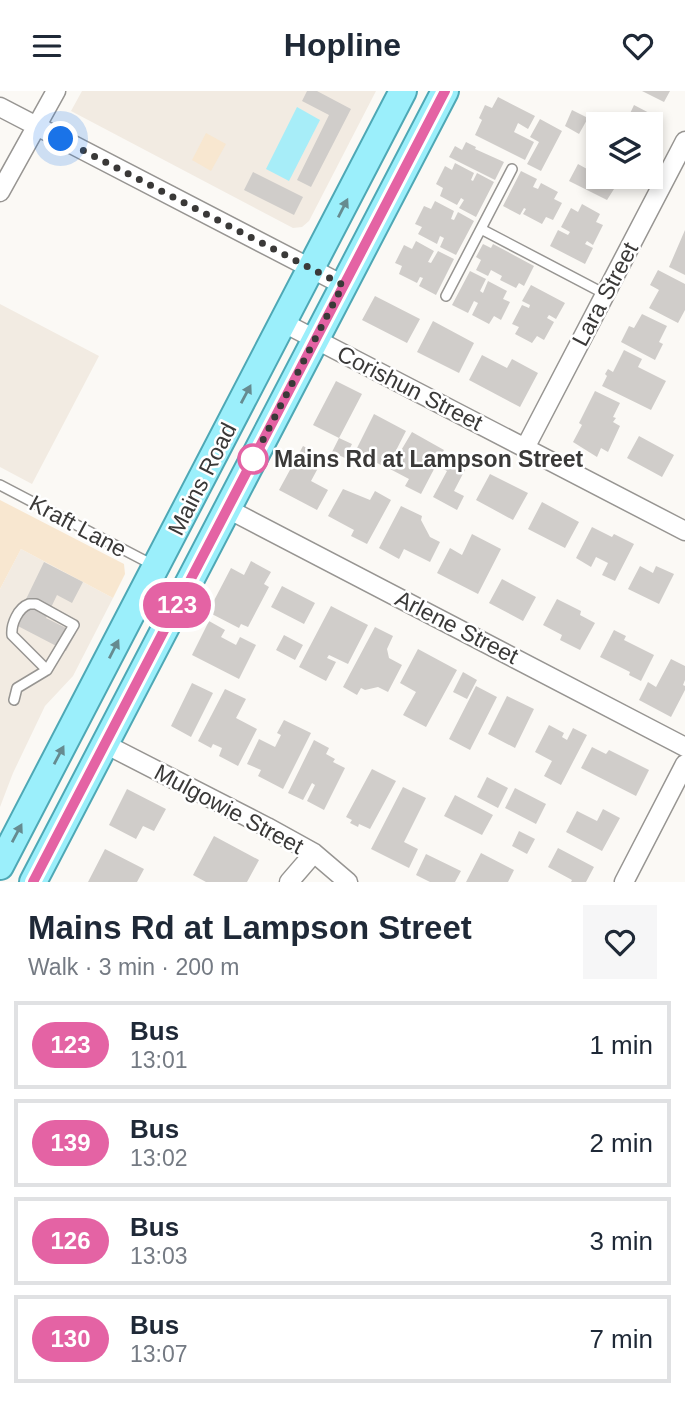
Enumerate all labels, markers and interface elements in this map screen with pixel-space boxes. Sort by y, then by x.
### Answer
icon: menu [28,27,66,65]
text: Hopline [284,27,401,63]
icon: heart [619,27,657,65]
map controls [586,112,663,189]
button: layers [586,112,663,189]
your location [43,121,78,156]
one-way arrow [338,198,349,218]
street label: Lara Street [567,237,643,350]
street label: Corishun Street [333,340,488,436]
one-way arrow [240,384,252,404]
street label: Mains Road [163,418,241,540]
marker: Mains Rd at Lampson Street [238,444,268,474]
place label: Mains Rd at Lampson Street [274,446,584,472]
street label: Kraft Lane [25,490,131,562]
line badge: 123 [137,582,217,628]
street label: Arlene Street [391,585,523,669]
text: 123 [157,591,197,618]
one-way arrow [108,639,120,659]
one-way arrow [53,745,64,765]
street label: Mulgowie Street [150,759,308,859]
one-way arrow [12,823,23,843]
button: heart [583,905,657,979]
text: Mains Rd at Lampson Street [28,909,472,946]
text: Walk · 3 min · 200 m [28,954,239,980]
text: Bus [130,1016,179,1046]
text: 1 min [589,1030,653,1060]
text: 123 [50,1031,91,1058]
text: 13:01 [130,1047,188,1073]
text: Bus [130,1114,179,1144]
text: 2 min [589,1128,653,1158]
text: 139 [50,1129,91,1156]
text: 13:02 [130,1145,188,1171]
text: Bus [130,1212,179,1242]
text: 3 min [589,1226,653,1256]
text: 126 [50,1227,91,1254]
text: 13:03 [130,1243,188,1269]
text: Bus [130,1310,179,1340]
text: 7 min [589,1324,653,1354]
text: 130 [50,1325,91,1352]
text: 13:07 [130,1341,188,1367]

